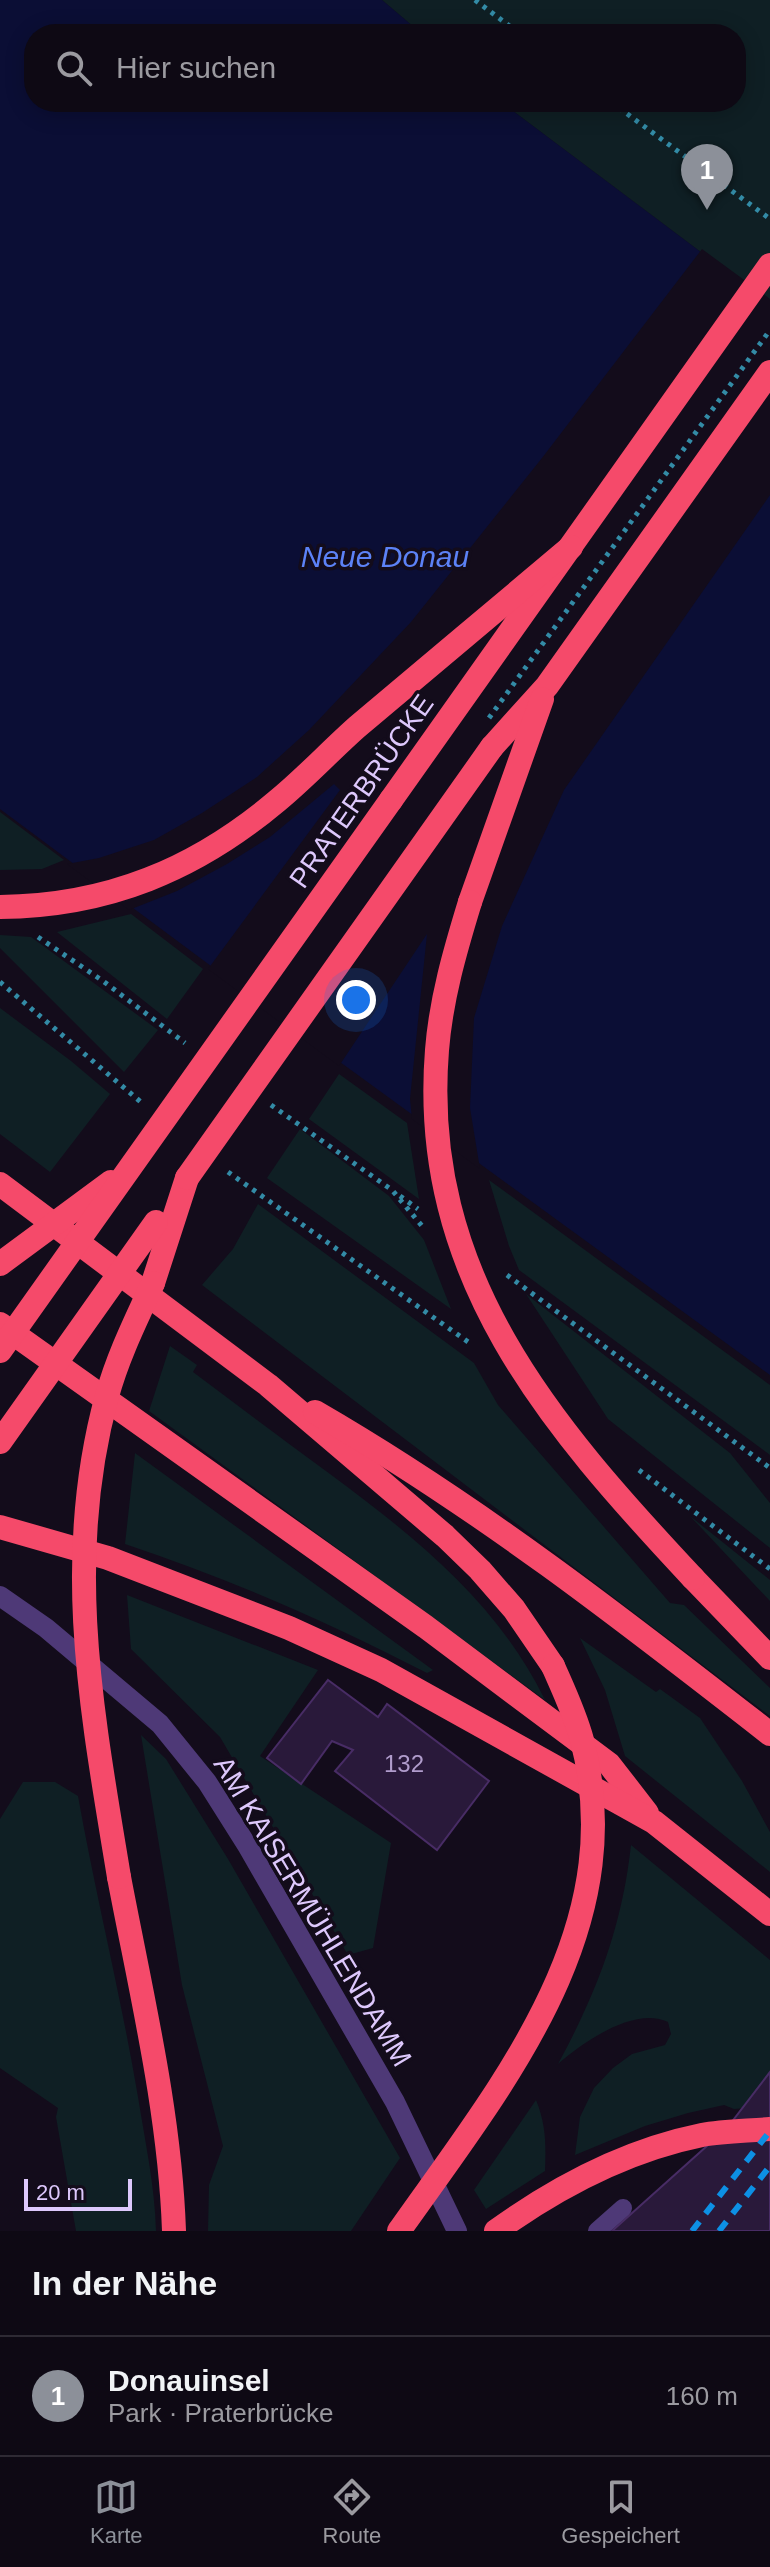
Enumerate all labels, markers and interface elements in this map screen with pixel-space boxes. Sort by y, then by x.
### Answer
search box [24,24,746,112]
icon: search [52,46,96,90]
text: Hier suchen [116,51,276,84]
pin: 1 [681,144,733,210]
water label: Neue Donau [301,540,470,573]
street label: PRATERBRÜCKE [283,689,440,894]
your location [336,980,376,1020]
house number: 132 [384,1750,424,1777]
street label: AM KAISERMÜHLENDAMM [208,1751,418,2072]
scale bar [24,2175,132,2211]
text: 20 m [36,2180,85,2205]
text: In der Nähe [32,2264,217,2302]
text: Donauinsel [108,2364,270,2397]
text: 1 [51,2381,65,2411]
text: 160 m [666,2381,738,2411]
text: Park · Praterbrücke [108,2398,333,2428]
tab: Karte [90,2475,143,2549]
tab: Route [323,2475,381,2549]
tab: Gespeichert [561,2475,680,2549]

